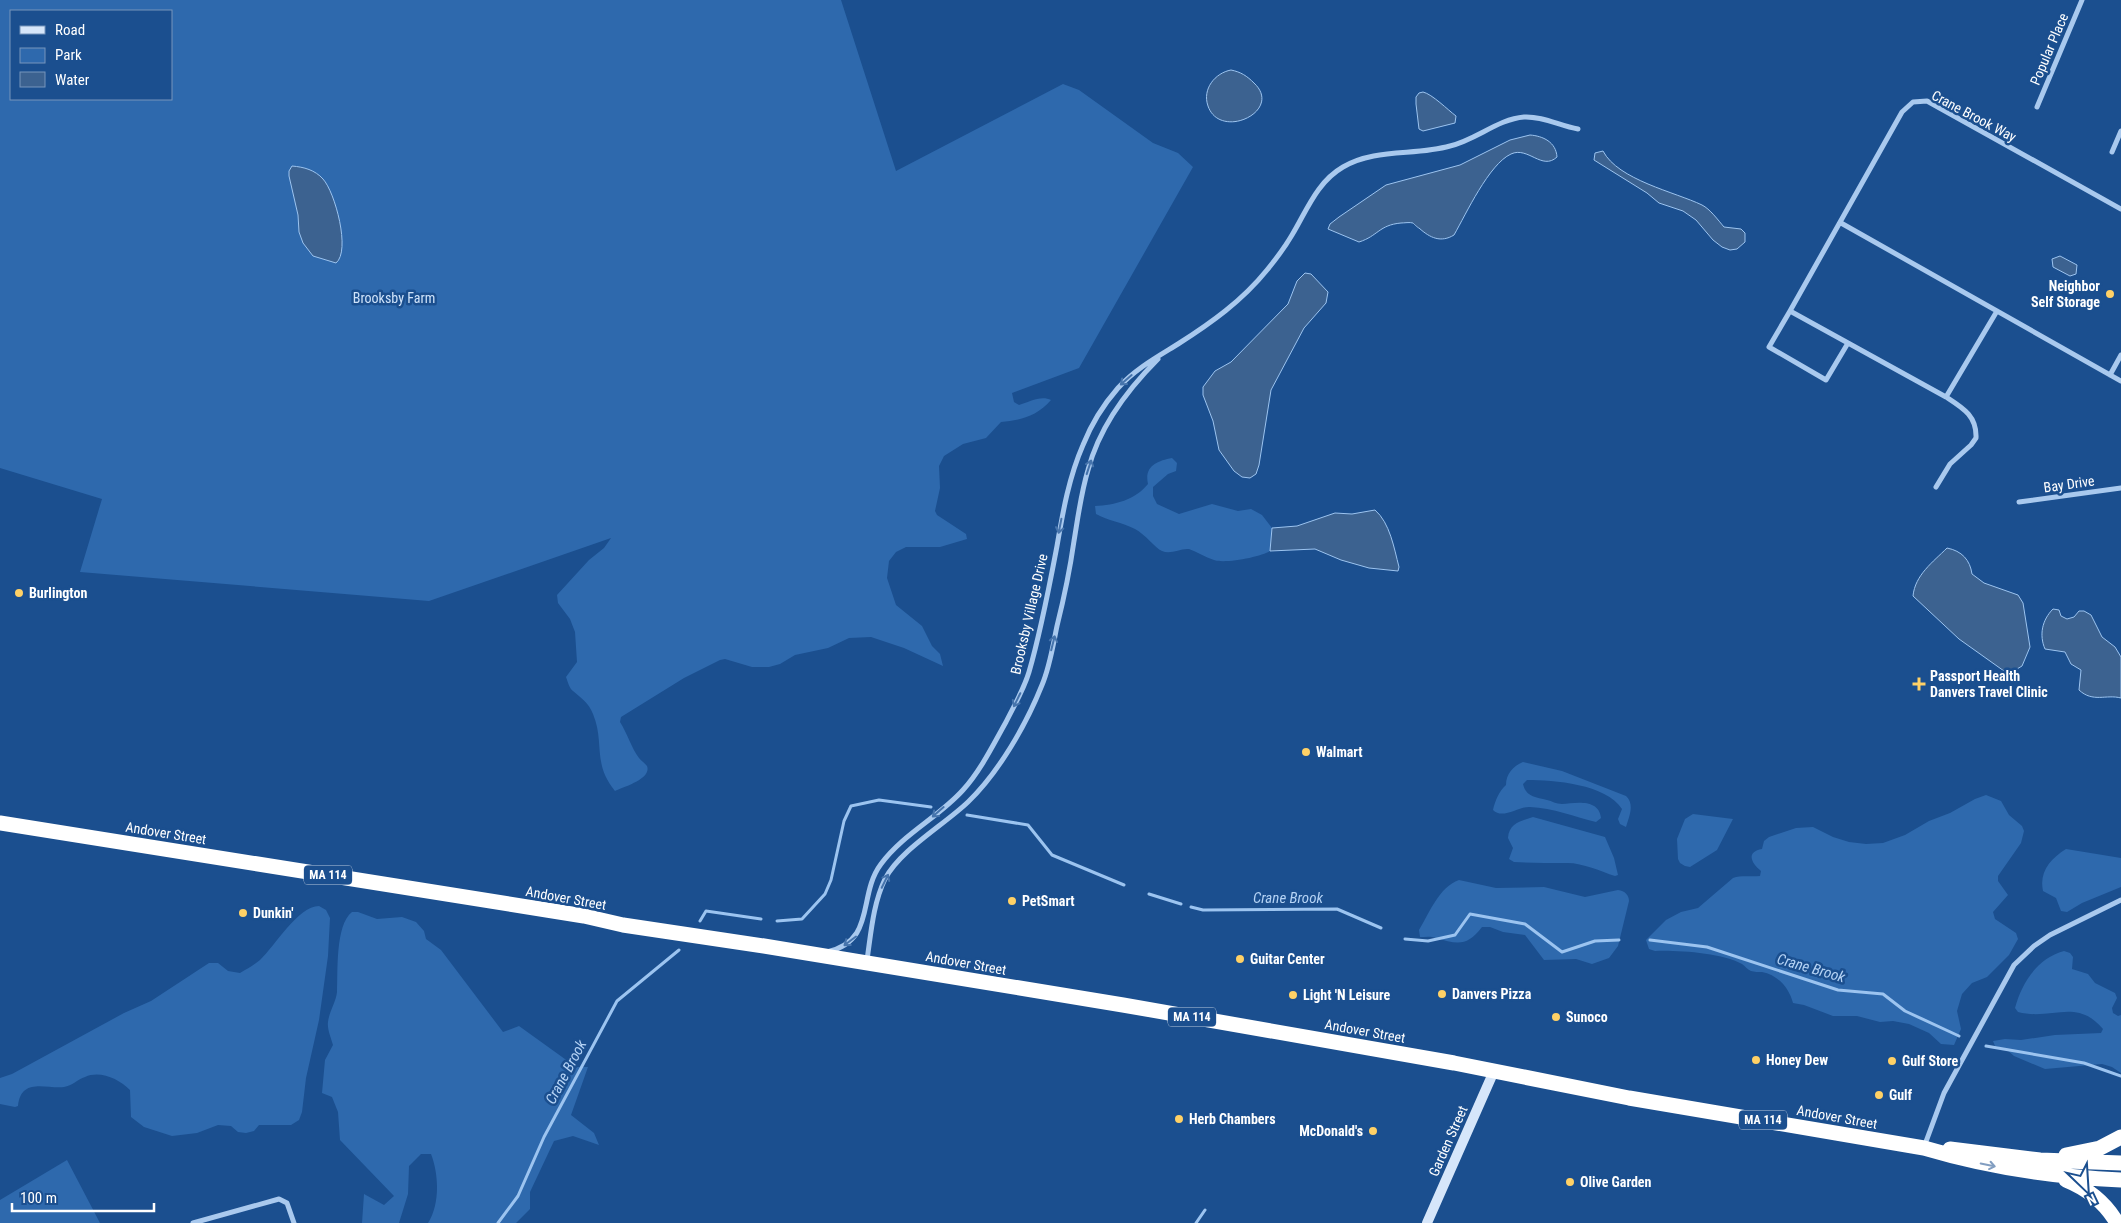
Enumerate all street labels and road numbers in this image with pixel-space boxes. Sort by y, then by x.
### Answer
street label: Popular Place [2027,10,2071,87]
street label: Crane Brook Way [1929,87,2019,145]
street label: Bay Drive [2043,472,2096,495]
street label: Brooksby Village Drive [1007,552,1051,676]
street label: Andover Street [125,819,207,847]
road number: MA 114 [304,866,352,884]
street label: Andover Street [524,883,608,913]
street label: Andover Street [924,948,1008,978]
road number: MA 114 [1168,1008,1216,1026]
street label: Andover Street [1323,1016,1407,1046]
street label: Andover Street [1795,1102,1879,1132]
street label: Garden Street [1425,1103,1471,1179]
road number: MA 114 [1739,1110,1787,1130]

